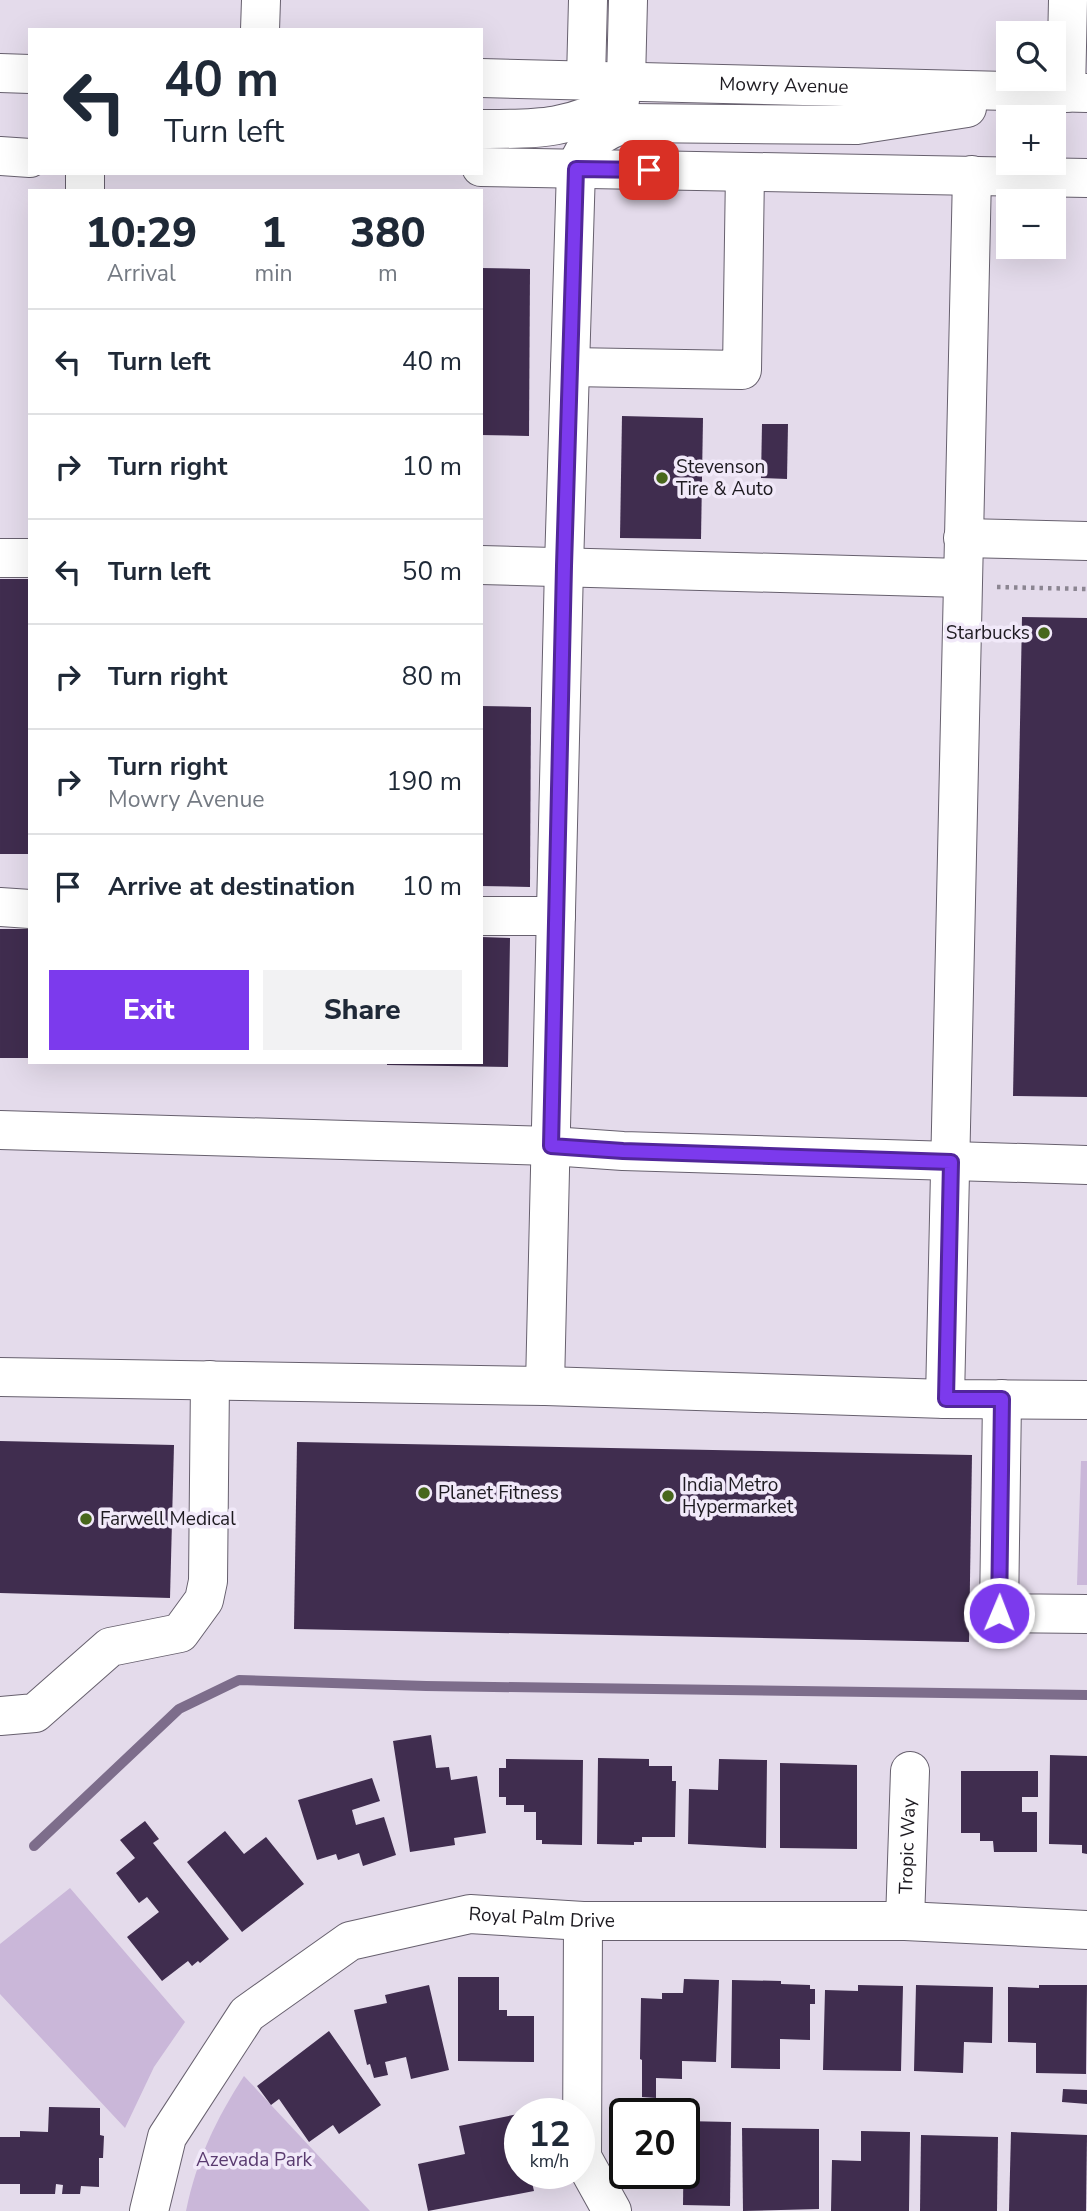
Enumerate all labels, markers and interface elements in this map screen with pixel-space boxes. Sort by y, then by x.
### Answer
map controls [996,21,1066,259]
button: search [996,21,1066,91]
text: 40 m [164,46,279,113]
icon: left [49,56,140,147]
street label: Mowry Avenue [719,71,849,100]
button: + [996,105,1066,175]
text: Turn left [164,110,284,153]
pin [619,140,679,200]
icon: arrive [630,151,668,189]
button: − [996,189,1066,259]
text: 10:29 [85,205,197,262]
text: 1 [261,205,286,262]
text: 380 [350,205,426,262]
text: Arrival [107,258,176,289]
text: min [255,258,293,289]
text: m [378,258,398,289]
icon: left [49,343,87,381]
text: Turn left [108,344,211,379]
text: 40 m [402,344,462,379]
icon: right [49,448,87,486]
text: Turn right [108,449,227,484]
text: 10 m [402,449,462,484]
place label: Stevenson Tire & Auto [676,454,773,502]
marker: Stevenson Tire & Auto [654,470,670,486]
icon: left [49,553,87,591]
text: Turn left [108,554,211,589]
text: 50 m [402,554,462,589]
place label: Starbucks [946,620,1030,646]
marker: Starbucks [1036,625,1052,641]
icon: right [49,658,87,696]
text: Turn right [108,659,227,694]
text: 80 m [402,659,462,694]
text: Turn right [108,749,227,784]
icon: right [49,763,87,801]
text: 190 m [386,764,462,799]
text: Mowry Avenue [108,784,265,815]
icon: arrive [49,868,87,906]
text: Arrive at destination [108,869,355,904]
text: 10 m [402,869,462,904]
button: Exit [49,970,249,1050]
button: Share [263,970,462,1050]
place label: India Metro Hypermarket [682,1472,794,1520]
place label: Planet Fitness [438,1480,559,1506]
marker: Planet Fitness [416,1485,432,1501]
marker: India Metro Hypermarket [660,1488,676,1504]
place label: Farwell Medical [100,1506,236,1532]
marker: Farwell Medical [78,1511,94,1527]
position arrow [962,1576,1036,1650]
street label: Tropic Way [893,1797,922,1894]
street label: Royal Palm Drive [468,1901,615,1934]
speed limit sign: 20 [609,2098,700,2189]
text: 12 [528,2111,571,2158]
park label: Azevada Park [196,2147,313,2173]
text: km/h [530,2149,569,2173]

